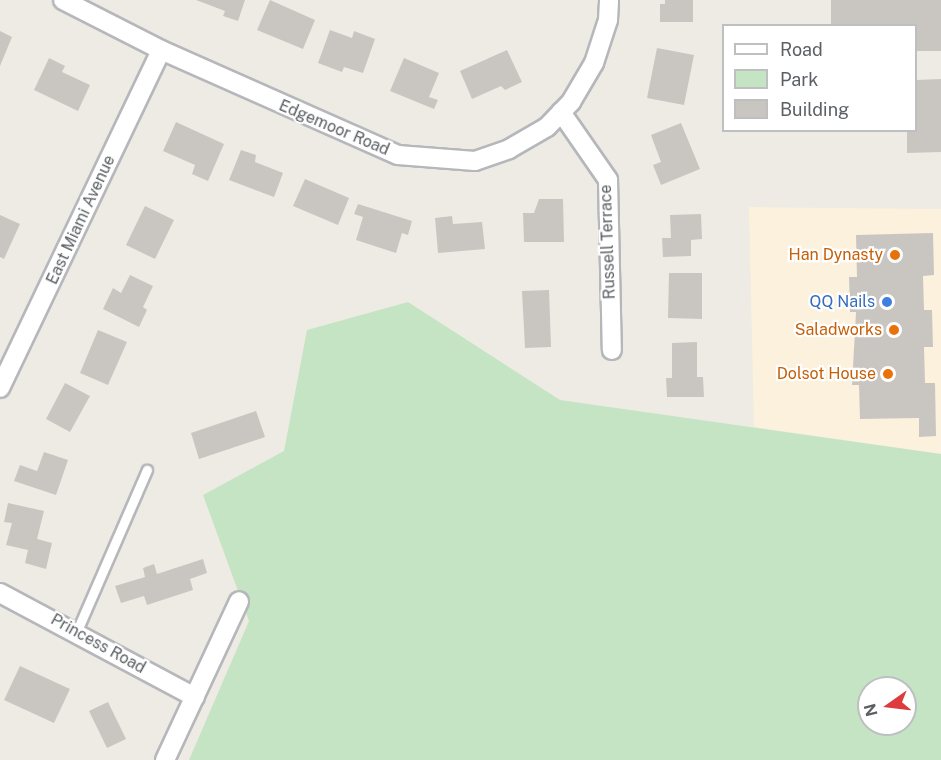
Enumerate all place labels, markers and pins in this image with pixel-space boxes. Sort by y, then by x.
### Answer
place label: Han Dynasty [789,245,883,265]
marker: Han Dynasty [888,248,902,262]
place label: QQ Nails [810,292,875,312]
marker: QQ Nails [880,295,894,309]
place label: Saladworks [795,320,882,340]
marker: Saladworks [887,323,901,337]
place label: Dolsot House [777,364,876,384]
marker: Dolsot House [881,367,895,381]

